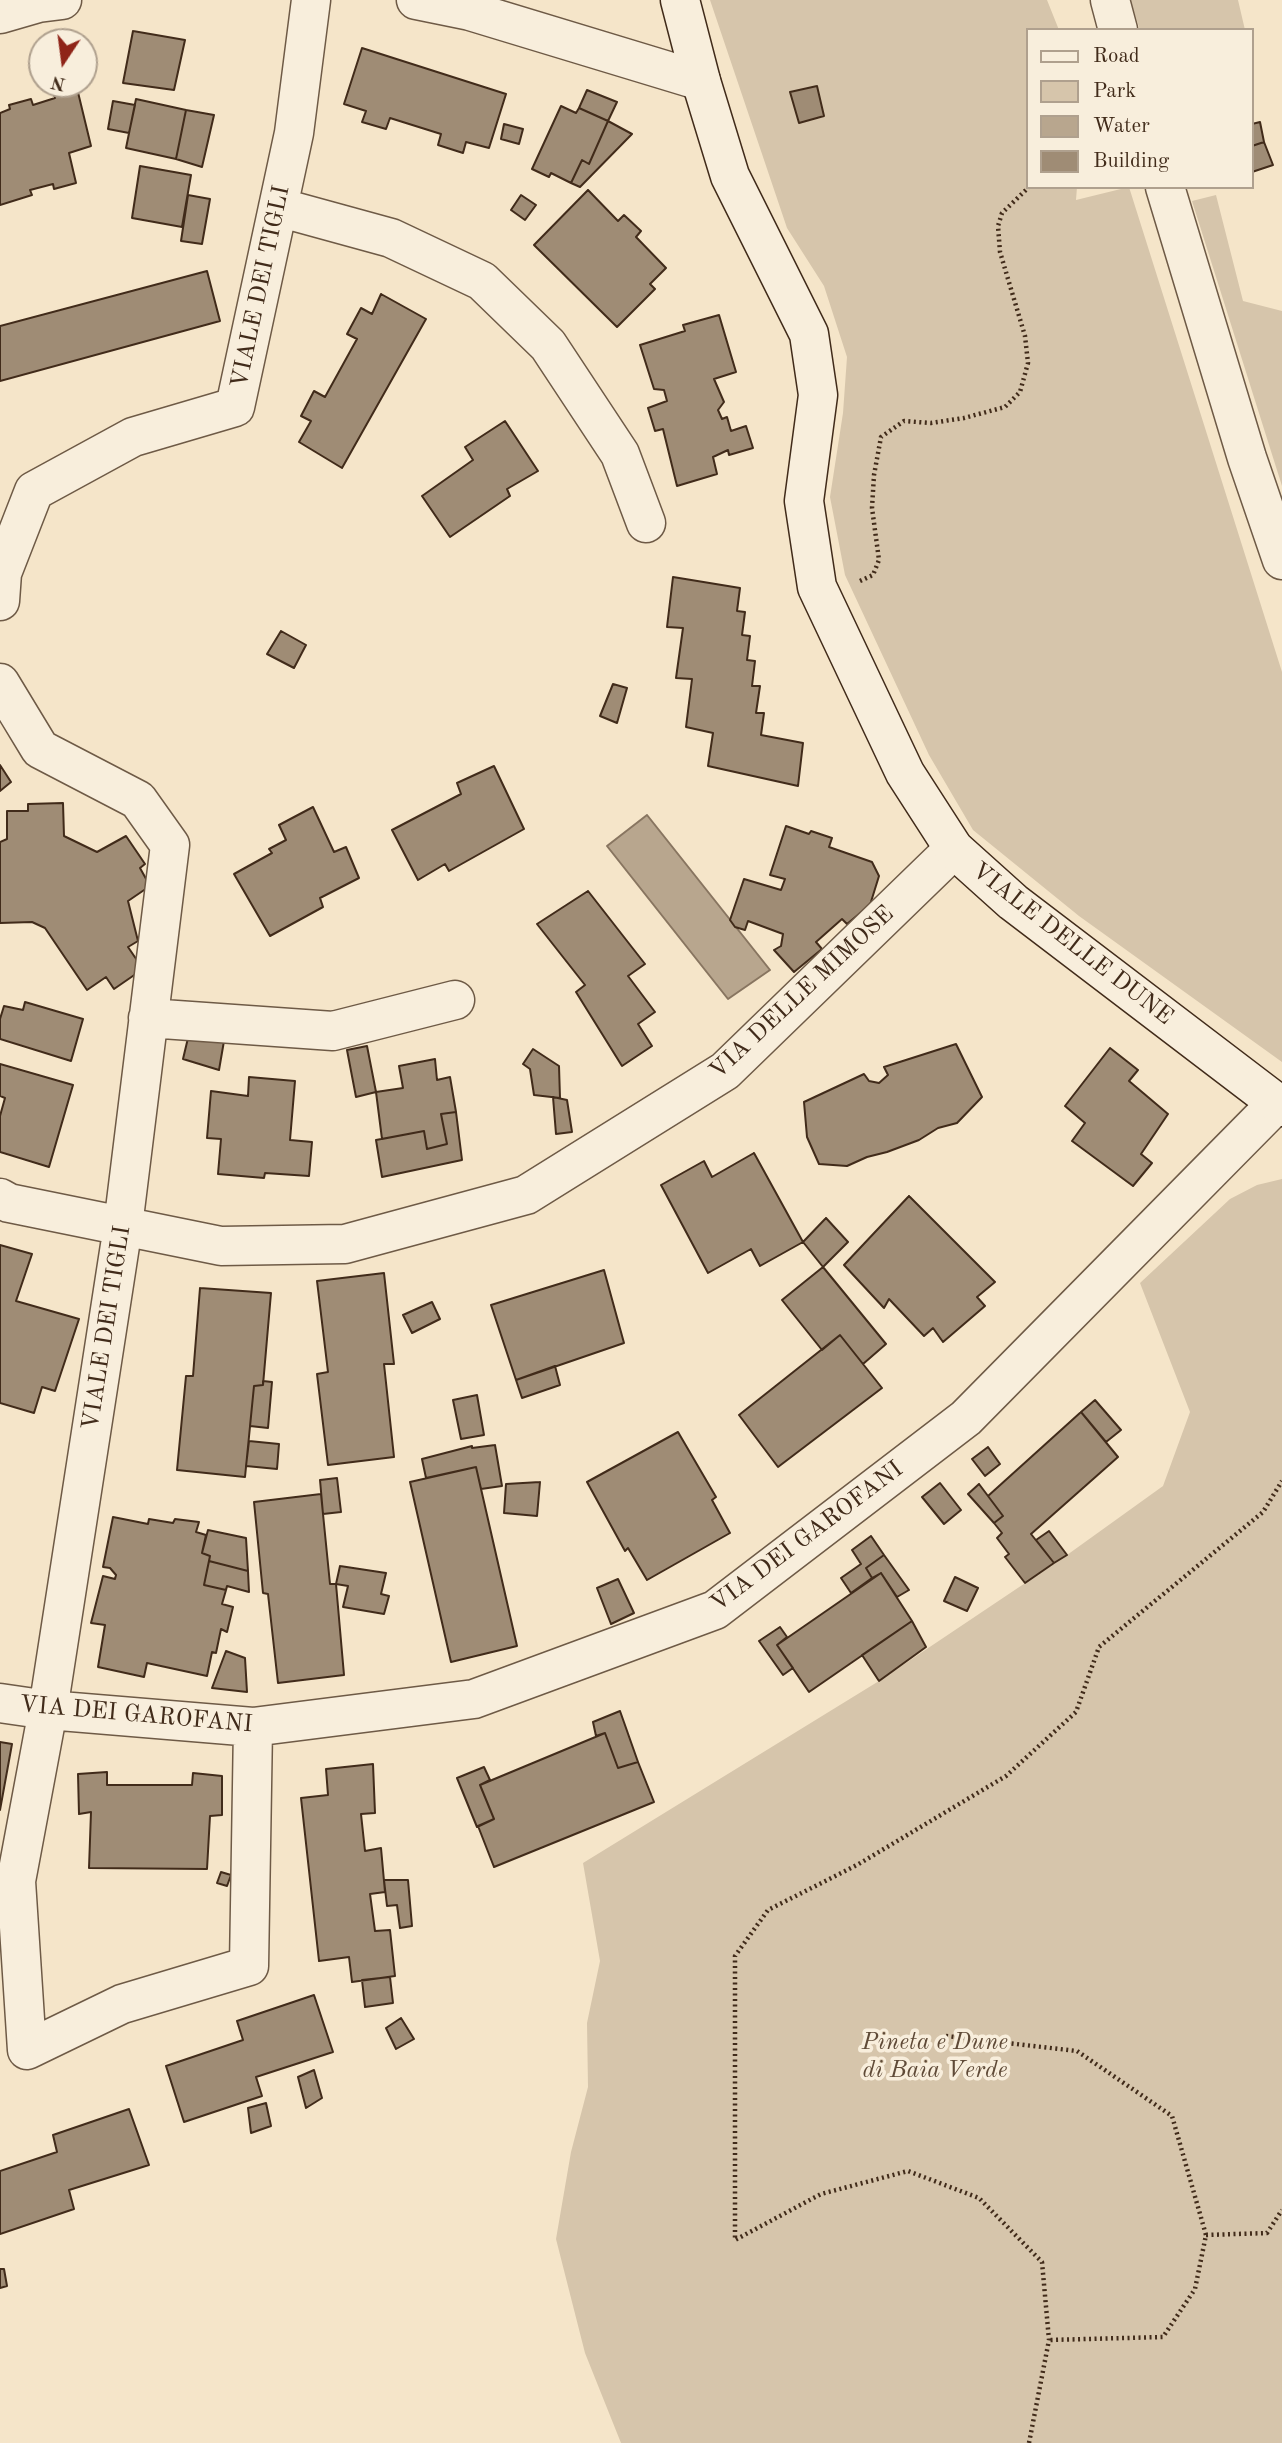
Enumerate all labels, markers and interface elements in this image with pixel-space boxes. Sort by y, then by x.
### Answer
north arrow [28,28,98,98]
legend [1026,28,1254,189]
text: Road [1093,46,1140,67]
text: N [49,71,68,93]
text: Park [1093,81,1136,102]
text: Water [1093,116,1150,137]
text: Building [1093,151,1169,172]
street label: VIALE DEI TIGLI [225,183,297,391]
street label: VIALE DELLE DUNE [965,856,1179,1032]
street label: VIA DELLE MIMOSE [704,900,900,1086]
street label: VIALE DEI TIGLI [77,1224,137,1432]
street label: VIA DEI GAROFANI [705,1455,909,1619]
street label: VIA DEI GAROFANI [18,1690,254,1740]
park label: Pineta e Dune di Baia Verde [862,2029,1008,2085]

